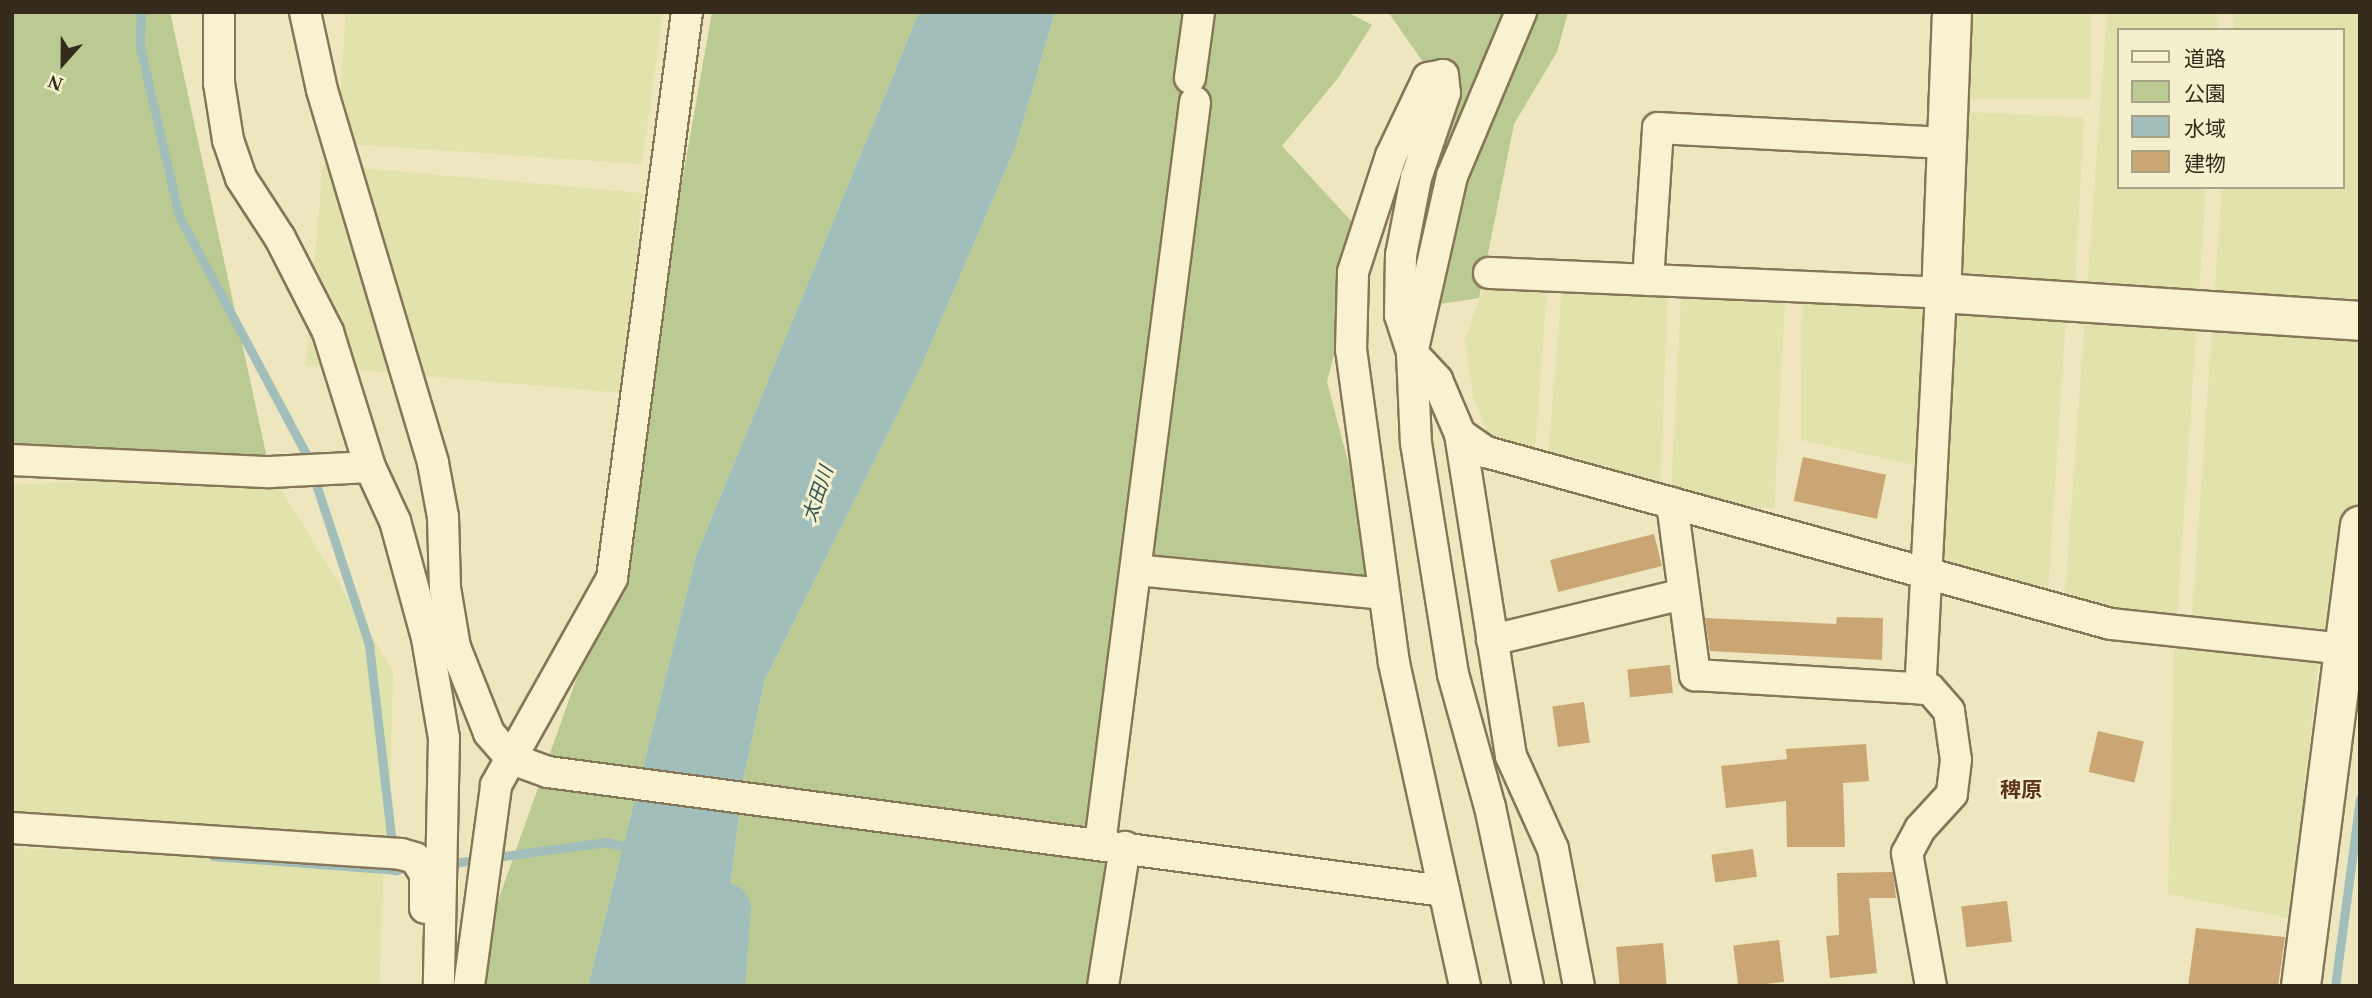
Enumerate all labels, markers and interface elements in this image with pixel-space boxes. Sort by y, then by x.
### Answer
north arrow [28,28,98,98]
legend [2116,28,2344,189]
text: 道路 [2184,47,2226,71]
text: N [45,71,65,95]
text: 公園 [2184,82,2226,106]
text: 水域 [2184,117,2226,141]
text: 建物 [2184,152,2226,176]
water label: 太田川 [798,463,838,525]
district label: 稗原 [2000,777,2042,803]

